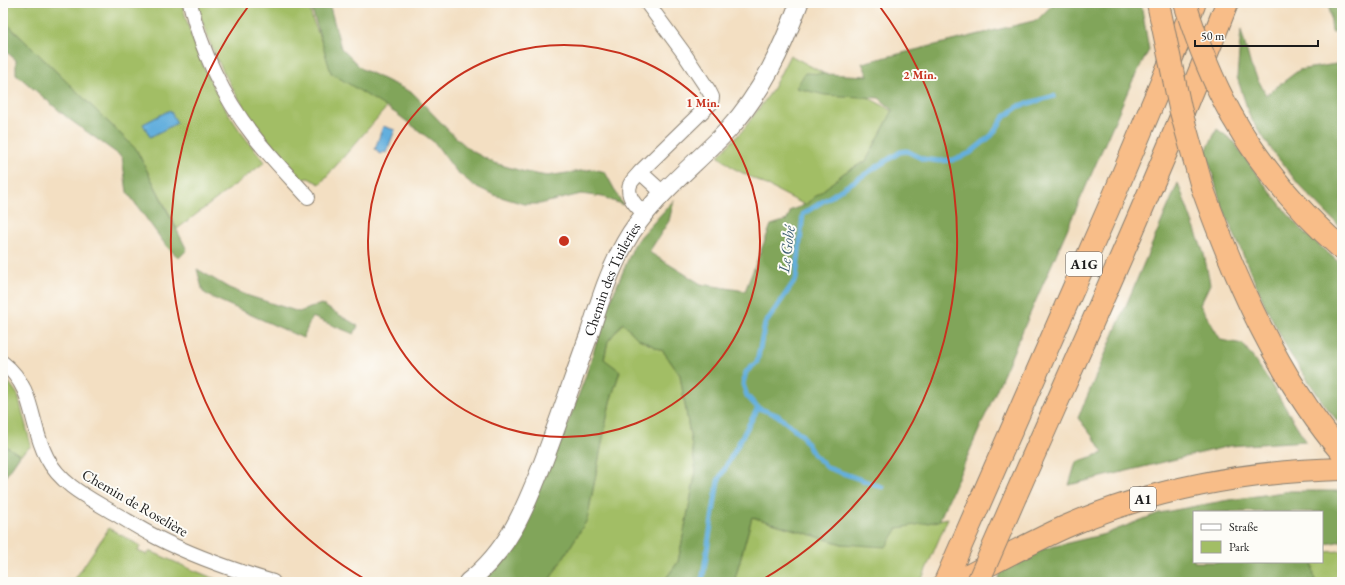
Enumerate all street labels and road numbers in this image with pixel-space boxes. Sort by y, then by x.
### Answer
street label: Chemin des Tuileries [579,218,645,339]
road number: A1G [1066,252,1102,276]
street label: Chemin de Roselière [79,464,192,541]
road number: A1 [1130,487,1156,511]

